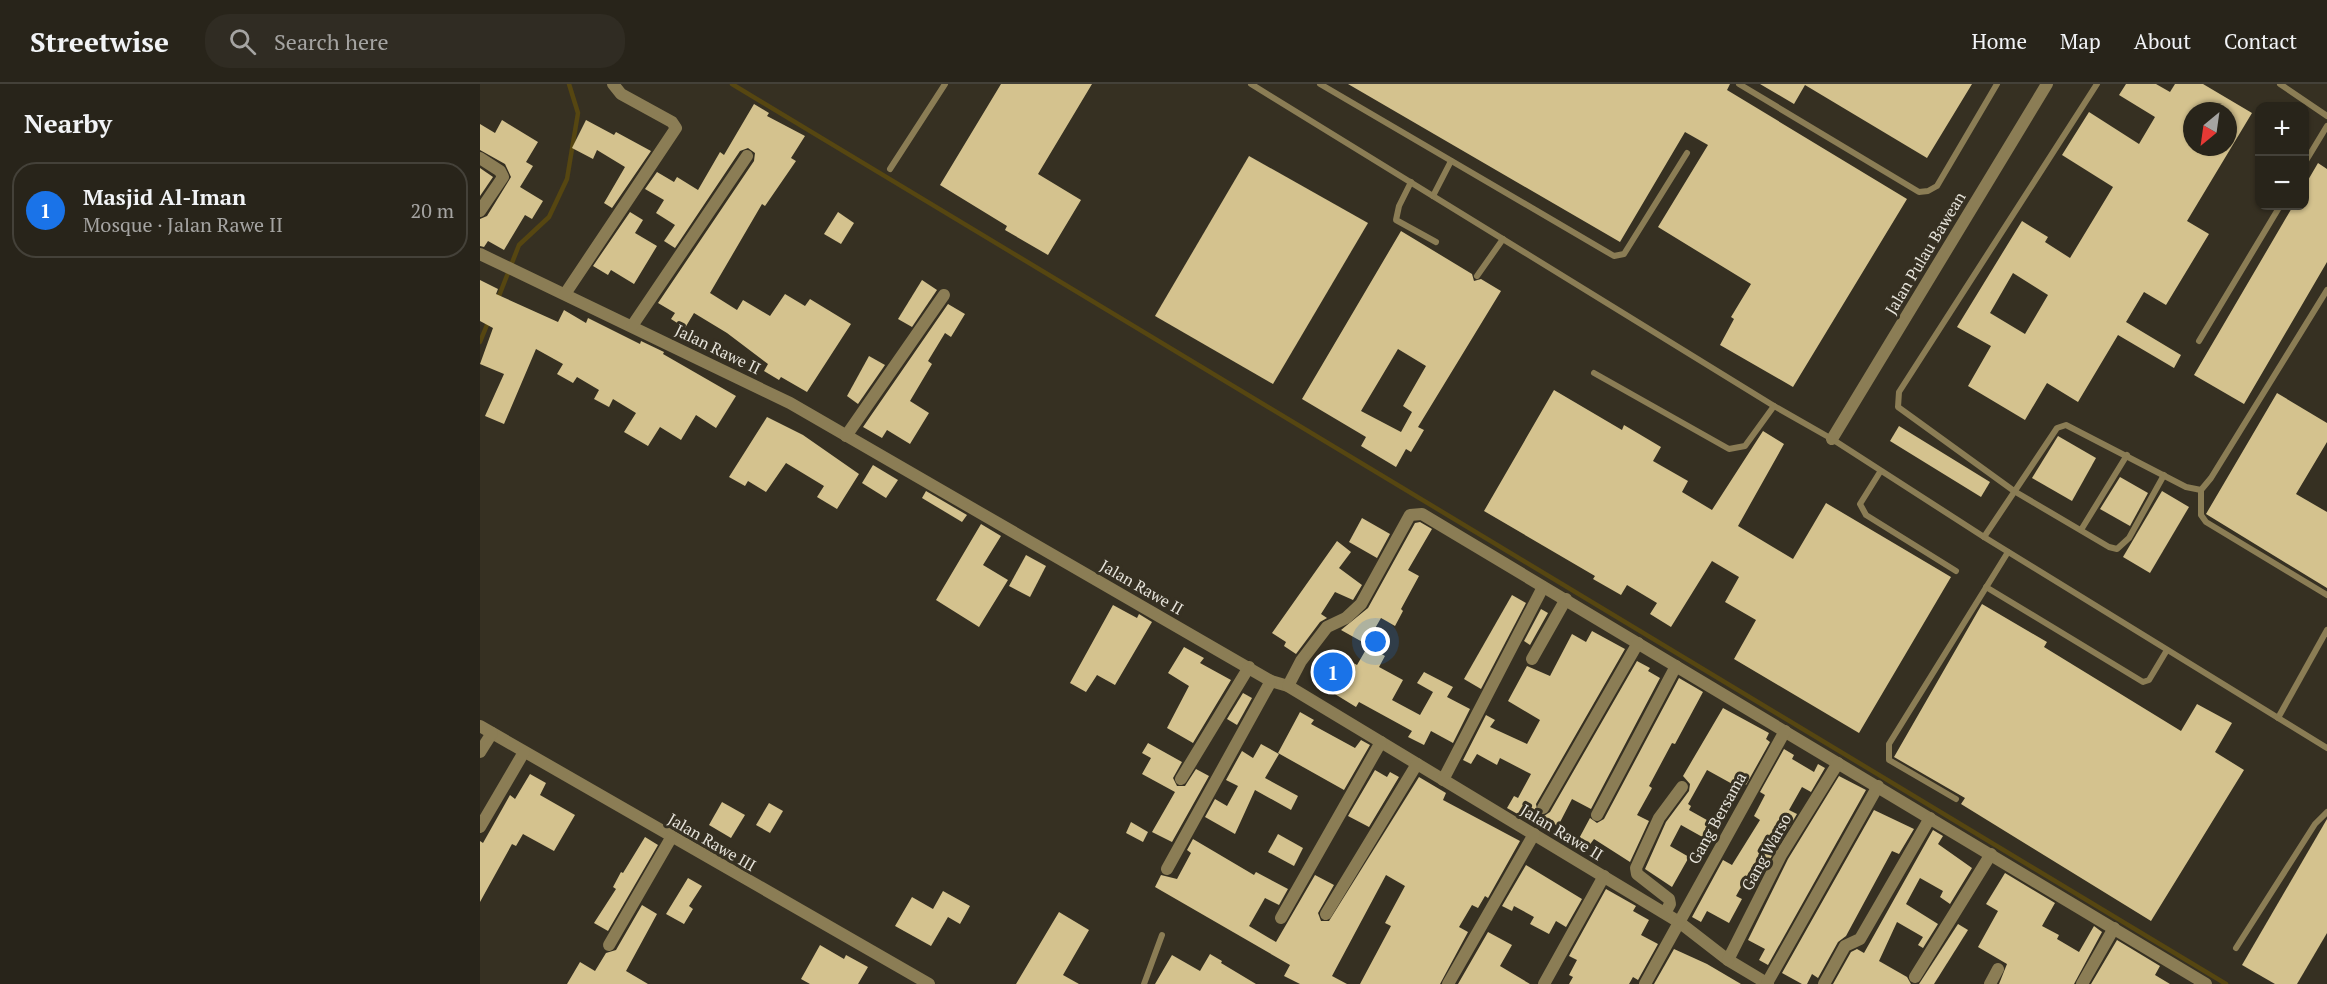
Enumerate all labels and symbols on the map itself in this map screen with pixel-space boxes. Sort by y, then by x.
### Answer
north arrow [2183,102,2237,156]
street label: Jalan Pulau Bawean [1880,187,1971,318]
street label: Jalan Rawe II [671,319,765,379]
street label: Jalan Rawe II [1096,554,1188,620]
your location [1361,627,1390,656]
pin: 1 [1314,650,1352,694]
street label: Gang Bersama [1683,768,1751,868]
street label: Jalan Rawe II [1517,799,1607,865]
street label: Jalan Rawe III [664,808,760,876]
street label: Gang Warso [1736,809,1796,894]

